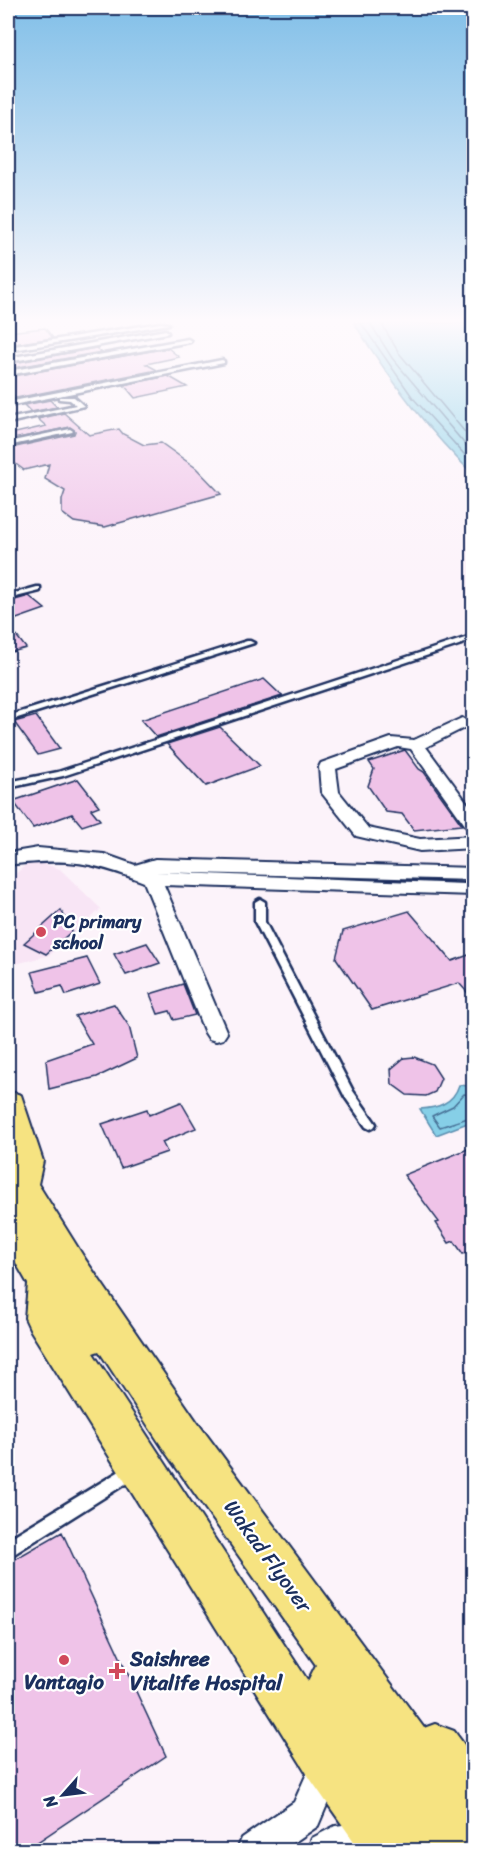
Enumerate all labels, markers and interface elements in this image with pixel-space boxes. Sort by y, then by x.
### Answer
place label: PC primary school [52,906,142,959]
marker: PC primary school [34,925,48,939]
street label: Wakad Flyover [214,1491,323,1622]
place label: Saishree Vitalife Hospital [129,1640,283,1702]
marker: Vantagio [57,1653,71,1667]
marker: Saishree Vitalife Hospital [108,1662,126,1680]
place label: Vantagio [24,1663,104,1701]
north arrow [33,1765,93,1825]
text: N [34,1789,66,1814]

